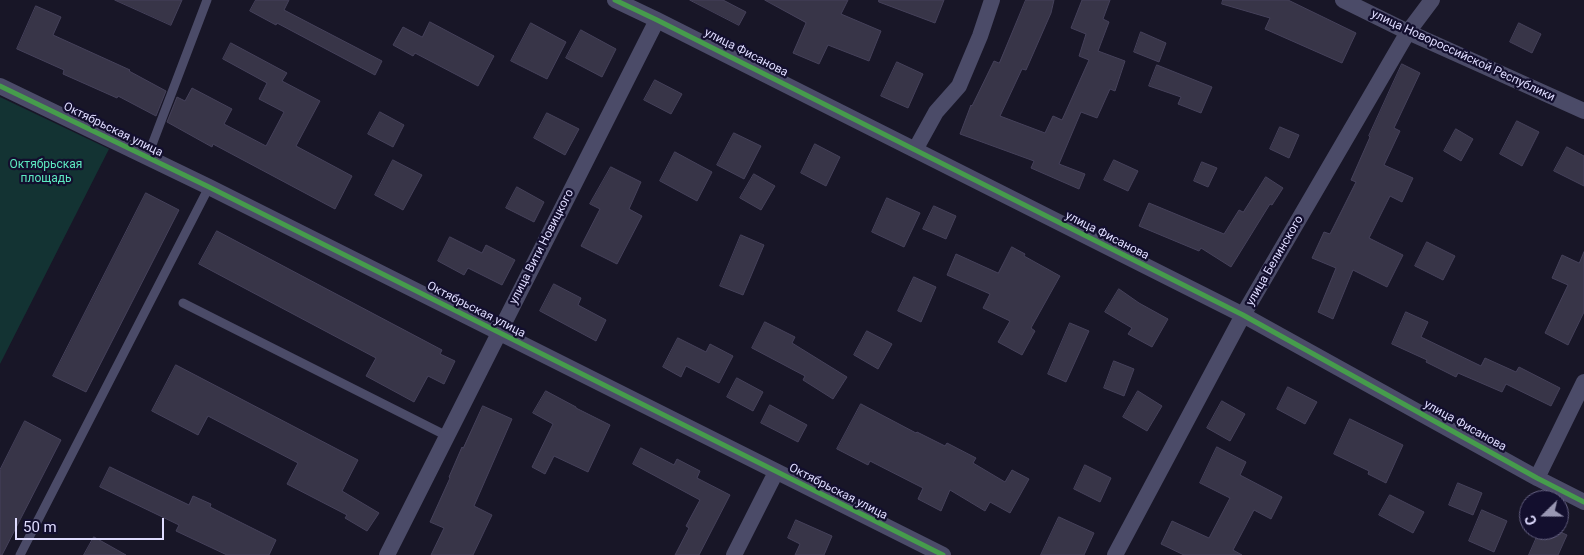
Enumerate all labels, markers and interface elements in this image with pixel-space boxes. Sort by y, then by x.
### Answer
street label: улица Новороссийской Республики [1369,7,1557,105]
street label: улица Фисанова [702,26,790,80]
street label: Октябрьская улица [61,100,165,160]
park label: Октябрьская площадь [10,158,82,186]
street label: улица Вити Новицкого [507,187,577,307]
street label: улица Фисанова [1063,209,1151,263]
street label: улица Белинского [1243,213,1307,309]
street label: Октябрьская улица [424,279,528,341]
street label: улица Фисанова [1421,397,1509,455]
street label: Октябрьская улица [786,461,890,523]
north arrow [1519,490,1569,540]
scale bar [18,508,166,540]
text: С [1522,513,1540,528]
text: 50 m [23,518,57,536]

